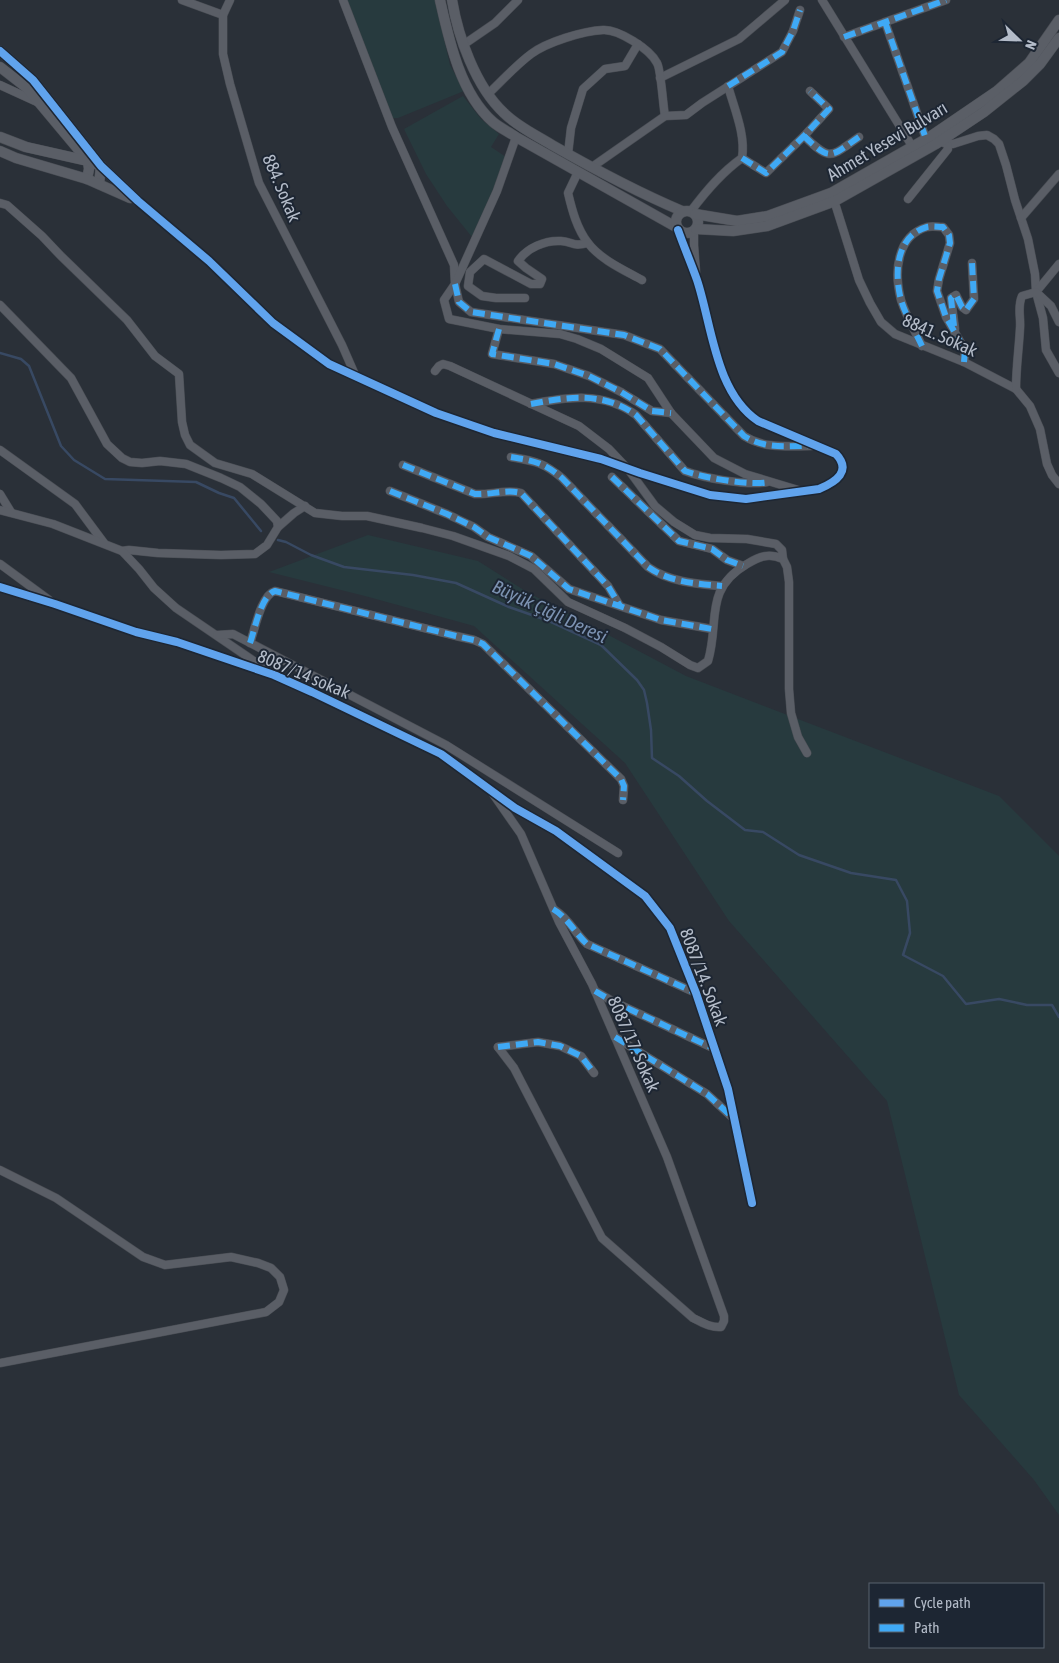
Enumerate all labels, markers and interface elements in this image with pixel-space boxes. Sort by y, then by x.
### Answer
north arrow [994,15,1044,65]
text: N [1022,38,1040,52]
street label: Ahmet Yesevi Bulvarı [823,97,951,185]
street label: 884. Sokak [258,151,306,225]
street label: 8841. Sokak [899,309,981,361]
water label: Büyük Çiğli Deresi [489,575,611,647]
street label: 8087/14 sokak [255,645,353,703]
street label: 8087/14. Sokak [676,925,732,1029]
street label: 8087/17. Sokak [604,993,665,1095]
legend [869,1583,1044,1648]
text: Cycle path [914,1594,971,1611]
text: Path [914,1619,940,1636]

